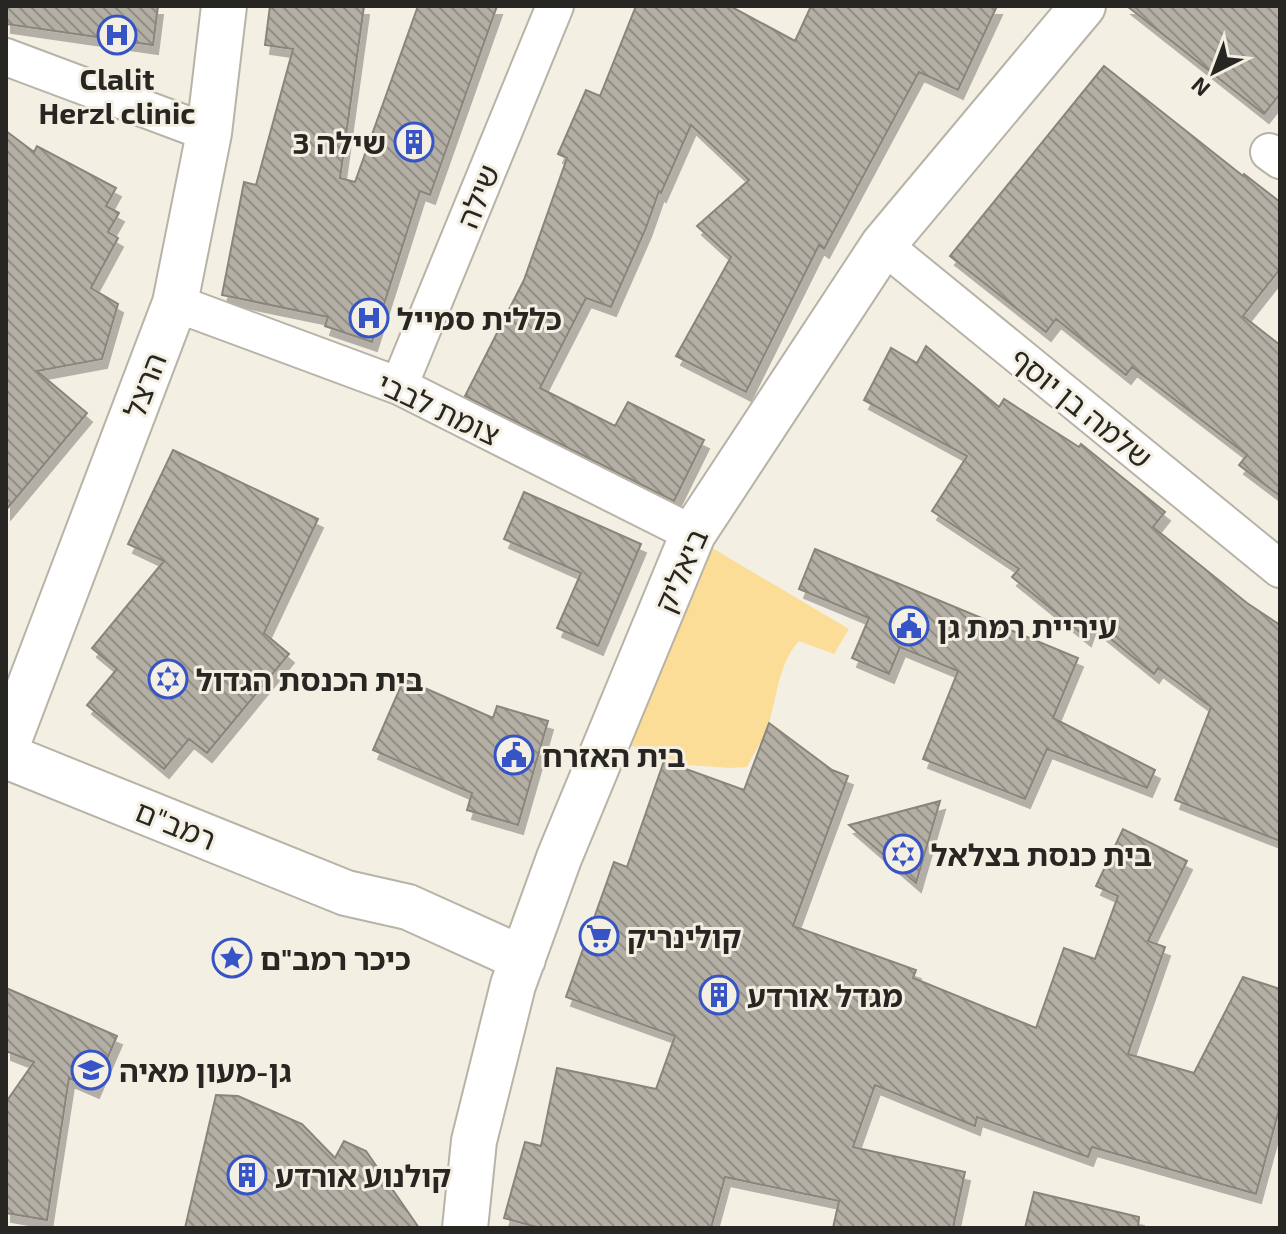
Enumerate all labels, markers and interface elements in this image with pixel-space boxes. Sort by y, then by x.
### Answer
hospital icon: Clalit Herzl clinic [96,14,138,56]
north arrow [1174,32,1254,112]
place label: Clalit Herzl clinic [39,60,195,130]
text: N [1185,73,1215,103]
building icon: שילה 3 [393,121,435,163]
place label: שילה 3 [293,124,386,160]
street label: שילה [448,159,506,233]
hospital icon: כללית סמייל [348,297,390,339]
place label: כללית סמייל [397,300,562,336]
street label: שלמה בן יוסף [1004,339,1160,475]
street label: הרצל [115,347,173,423]
street label: צומת לבבי [372,364,506,452]
street label: ביאליק [646,522,714,618]
public building icon: עיריית רמת גן [888,605,930,647]
place label: עיריית רמת גן [937,608,1117,644]
synagogue icon: בית הכנסת הגדול [147,658,189,700]
place label: בית הכנסת הגדול [196,661,424,697]
public building icon: בית האזרח [493,734,535,776]
place label: בית האזרח [542,737,686,773]
street label: רמב"ם [131,792,221,856]
synagogue icon: בית כנסת בצלאל [882,833,924,875]
place label: בית כנסת בצלאל [931,836,1152,872]
supermarket icon: קולינריק [578,915,620,957]
place label: קולינריק [627,918,741,954]
place icon: כיכר רמב"ם [211,937,253,979]
place label: כיכר רמב"ם [260,940,411,976]
building icon: מגדל אורדע [698,974,740,1016]
place label: מגדל אורדע [747,977,903,1013]
school or university icon: גן-מעון מאיה [70,1049,112,1091]
place label: גן-מעון מאיה [119,1052,292,1088]
building icon: קולנוע אורדע [226,1154,268,1196]
place label: קולנוע אורדע [275,1157,451,1193]

